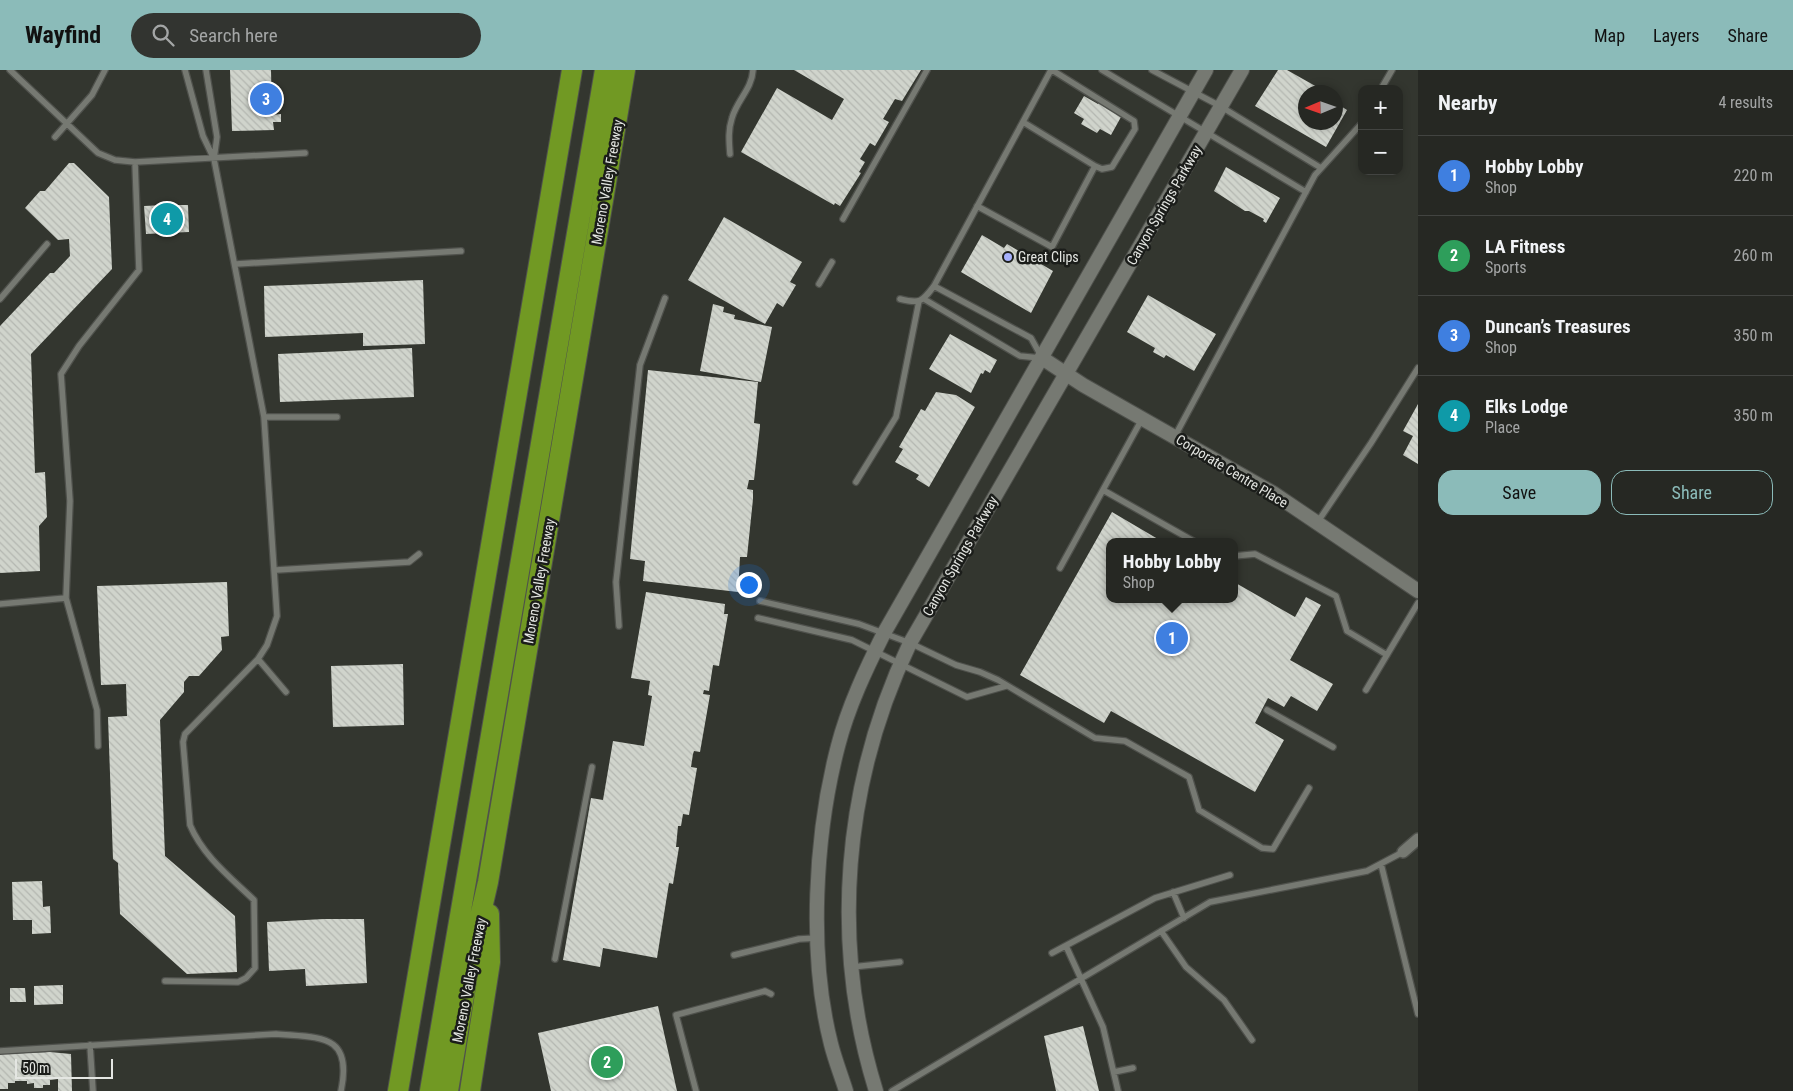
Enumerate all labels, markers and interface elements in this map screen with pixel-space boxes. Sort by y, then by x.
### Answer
search box [131,13,481,58]
text: Wayfind [25,21,101,49]
icon: search [149,21,177,49]
text: Search here [189,24,278,47]
text: Map [1594,25,1625,46]
text: Layers [1653,25,1700,46]
text: Share [1728,25,1768,46]
pin: 3 [250,80,282,118]
north arrow [1298,85,1343,130]
map controls [1358,85,1403,175]
button: + [1358,85,1403,130]
text: Nearby [1438,91,1497,115]
text: 4 results [1718,93,1773,112]
street label: Moreno Valley Freeway [588,118,626,246]
button: − [1358,130,1403,175]
street label: Canyon Springs Parkway [1123,142,1205,268]
text: Hobby Lobby [1485,155,1583,178]
text: 1 [1450,166,1458,185]
text: 220 m [1734,166,1773,185]
text: Shop [1485,178,1517,197]
pin: 4 [151,200,183,238]
text: LA Fitness [1485,235,1565,258]
text: 2 [1450,246,1458,265]
text: 260 m [1734,246,1773,265]
place label: Great Clips [1018,249,1079,265]
marker: Great Clips [1002,251,1014,263]
text: Sports [1485,258,1527,277]
text: Duncan’s Treasures [1485,315,1631,338]
text: 3 [1450,326,1458,345]
text: 350 m [1734,326,1773,345]
text: Shop [1485,338,1517,357]
text: Elks Lodge [1485,395,1568,418]
text: 4 [1450,406,1458,425]
text: 350 m [1734,406,1773,425]
text: Place [1485,418,1520,437]
street label: Corporate Centre Place [1173,431,1291,511]
button: Save [1438,470,1601,515]
button: Share [1611,470,1773,515]
street label: Canyon Springs Parkway [919,493,1001,619]
street label: Moreno Valley Freeway [520,517,558,645]
popup [1106,538,1238,603]
text: Hobby Lobby [1123,550,1221,573]
your location [736,572,762,598]
text: Shop [1123,573,1155,592]
pin: 1 [1156,619,1188,657]
street label: Moreno Valley Freeway [449,916,489,1044]
pin: 2 [591,1043,623,1081]
scale bar [15,1056,112,1079]
text: 50 m [22,1060,50,1076]

